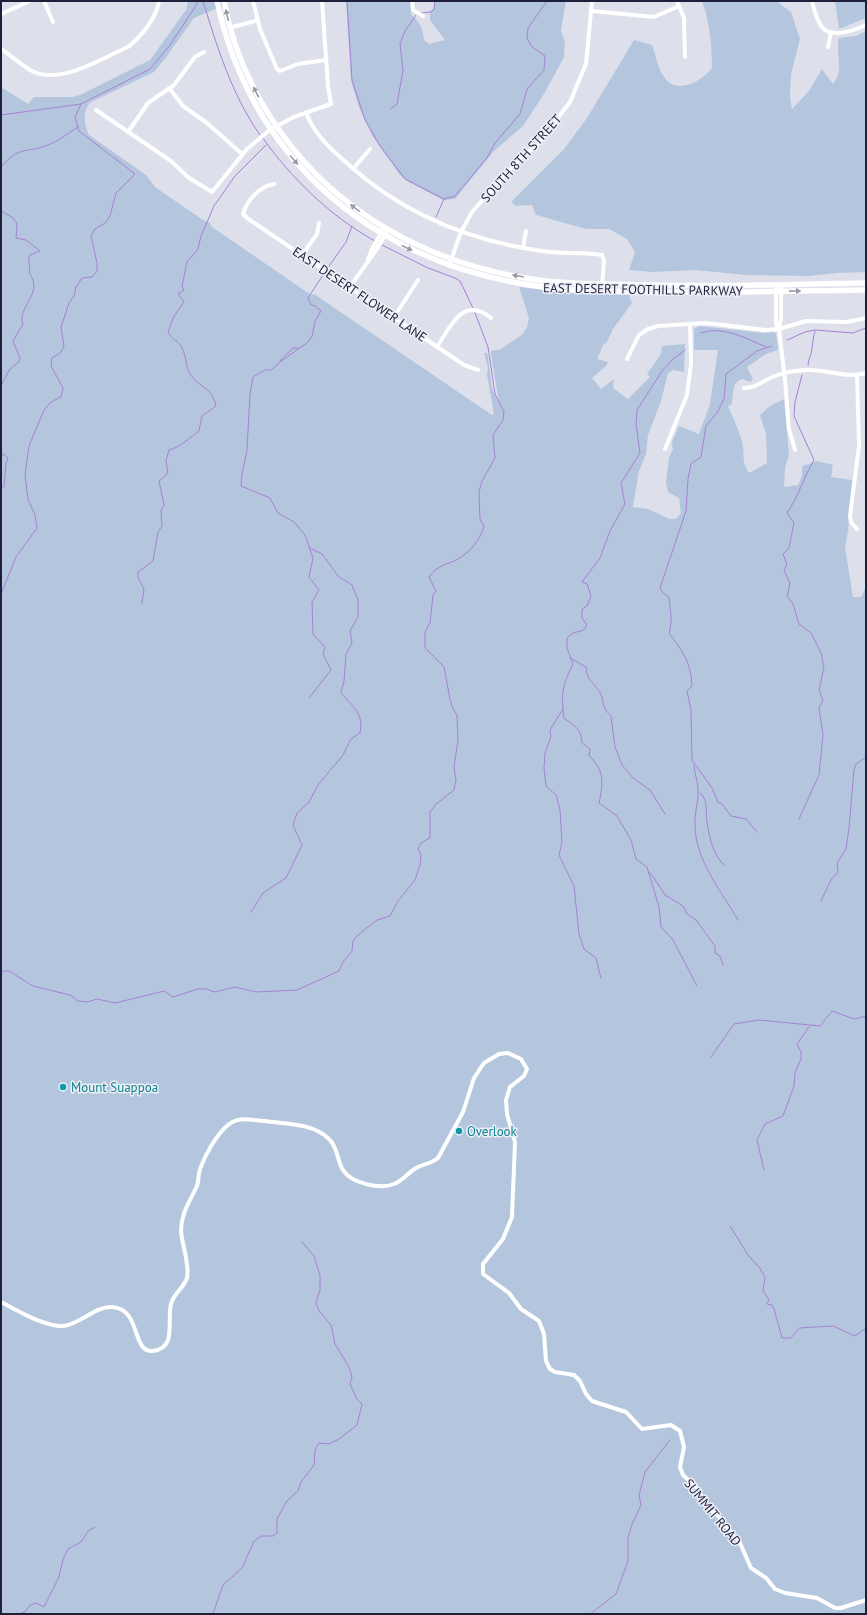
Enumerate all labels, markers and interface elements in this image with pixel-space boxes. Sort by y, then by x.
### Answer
one-way arrow [223,8,229,21]
one-way arrow [253,87,260,98]
street label: SOUTH 8TH STREET [477,111,566,206]
one-way arrow [289,156,298,165]
one-way arrow [350,204,360,212]
street label: EAST DESERT FLOWER LANE [289,243,430,346]
one-way arrow [401,245,413,251]
one-way arrow [512,273,525,279]
street label: EAST DESERT FOOTHILLS PARKWAY [543,279,744,300]
one-way arrow [789,288,802,294]
place label: Mount Suappoa [71,1079,158,1096]
marker: Mount Suappoa [58,1082,68,1092]
place label: Overlook [467,1123,518,1140]
marker: Overlook [454,1126,464,1136]
street label: SUMMIT ROAD [680,1475,745,1549]

